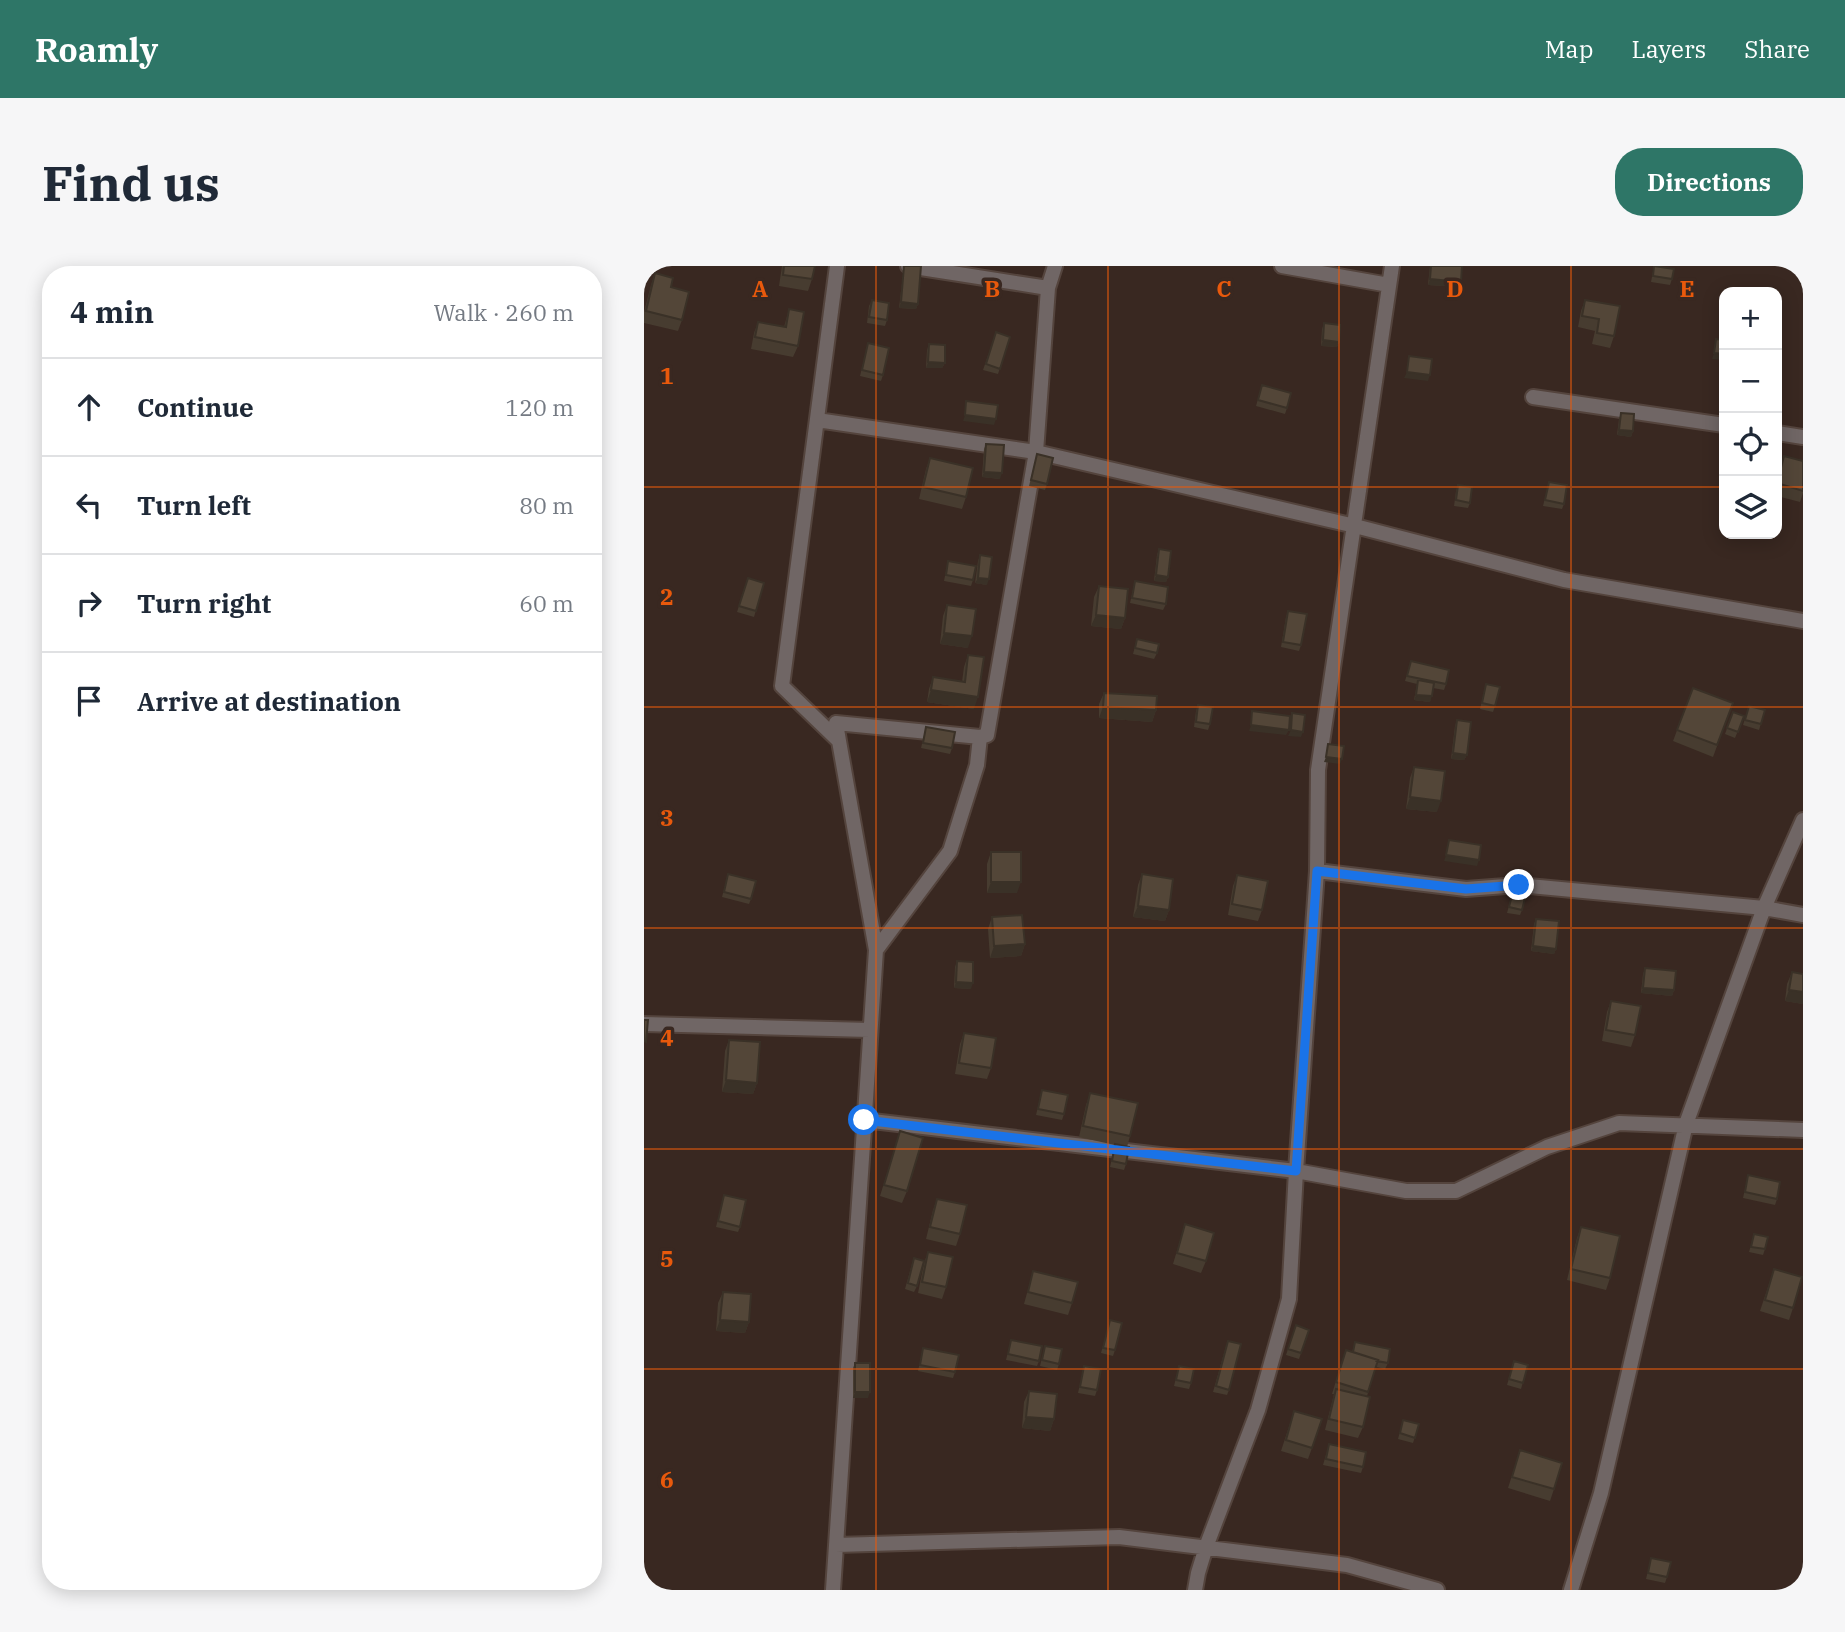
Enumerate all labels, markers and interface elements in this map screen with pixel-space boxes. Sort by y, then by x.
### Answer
text: Roamly [35,28,158,71]
text: Map [1545,33,1593,65]
text: Layers [1631,33,1706,65]
text: Share [1744,33,1810,65]
button: Directions [1615,148,1803,216]
text: Find us [42,151,220,214]
text: A [752,273,768,303]
text: B [984,273,1000,303]
text: C [1216,273,1232,303]
text: D [1446,273,1464,303]
text: E [1679,273,1695,303]
map controls [1719,287,1782,539]
button: + [1719,287,1782,350]
text: 4 min [70,292,154,331]
text: Walk · 260 m [433,297,574,327]
button: − [1719,350,1782,413]
text: 1 [660,360,674,390]
icon: ahead [70,388,108,426]
text: Continue [137,390,254,424]
text: 120 m [505,392,574,422]
button: locate [1719,413,1782,476]
button: layers [1719,476,1782,539]
icon: left [70,486,108,524]
text: Turn left [137,488,251,522]
text: 80 m [519,490,574,520]
text: 2 [660,581,674,611]
icon: right [70,584,108,622]
text: Turn right [137,586,271,620]
text: 60 m [519,588,574,618]
icon: arrive [70,682,108,720]
text: Arrive at destination [137,684,401,718]
text: 3 [660,802,674,832]
route end [1503,869,1534,900]
text: 4 [660,1022,674,1052]
route start [848,1104,879,1135]
text: 5 [660,1243,674,1273]
text: 6 [660,1464,674,1494]

